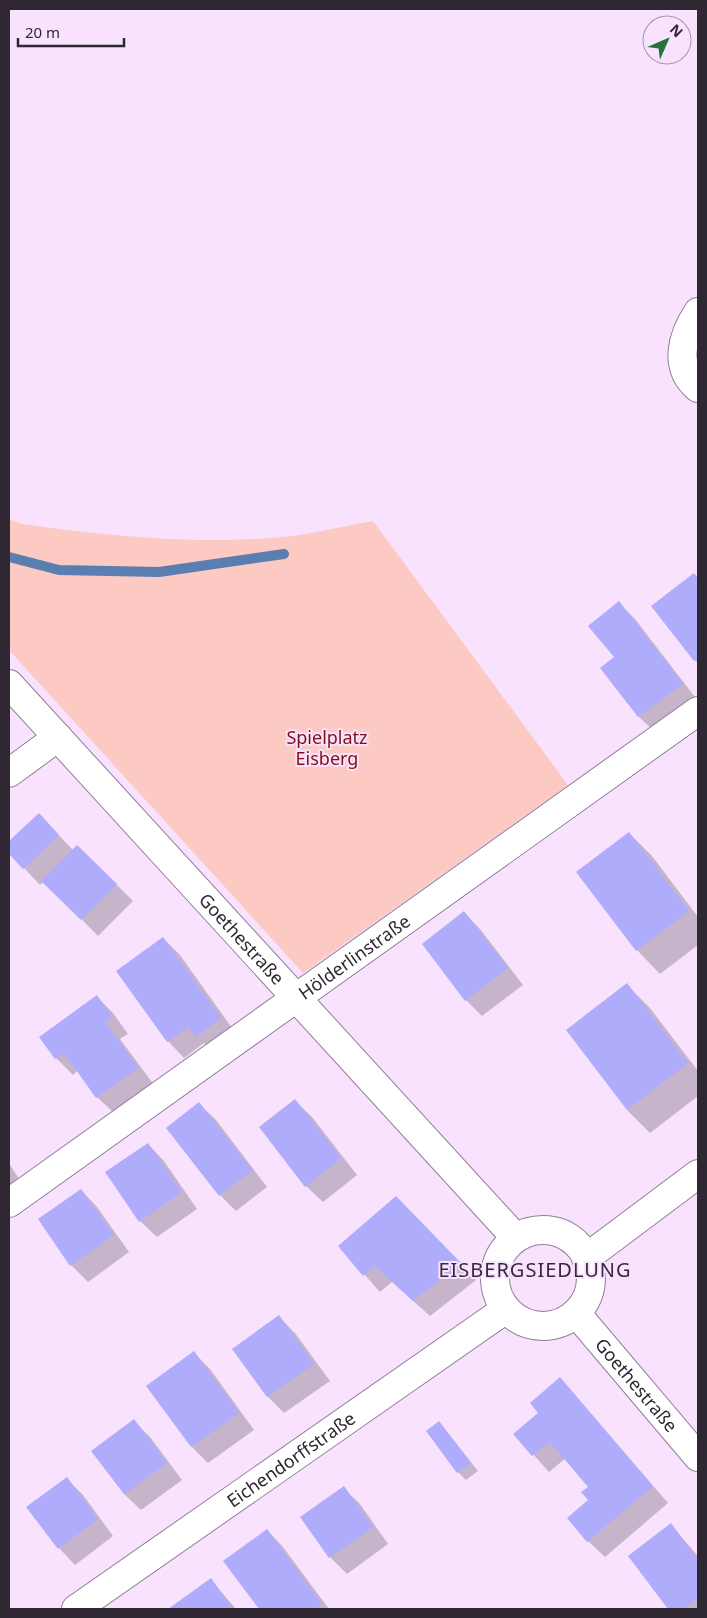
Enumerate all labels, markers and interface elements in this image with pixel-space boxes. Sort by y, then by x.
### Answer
scale bar [18,15,124,47]
north arrow [642,15,692,65]
text: N [666,20,687,41]
text: 20 m [25,22,60,42]
park label: Spielplatz Eisberg [286,725,368,770]
street label: Goethestraße [194,888,290,989]
street label: Hölderlinstraße [293,909,415,1005]
district label: EISBERGSIEDLUNG [438,1256,632,1283]
street label: Goethestraße [590,1333,683,1437]
street label: Eichendorffstraße [222,1406,360,1512]

